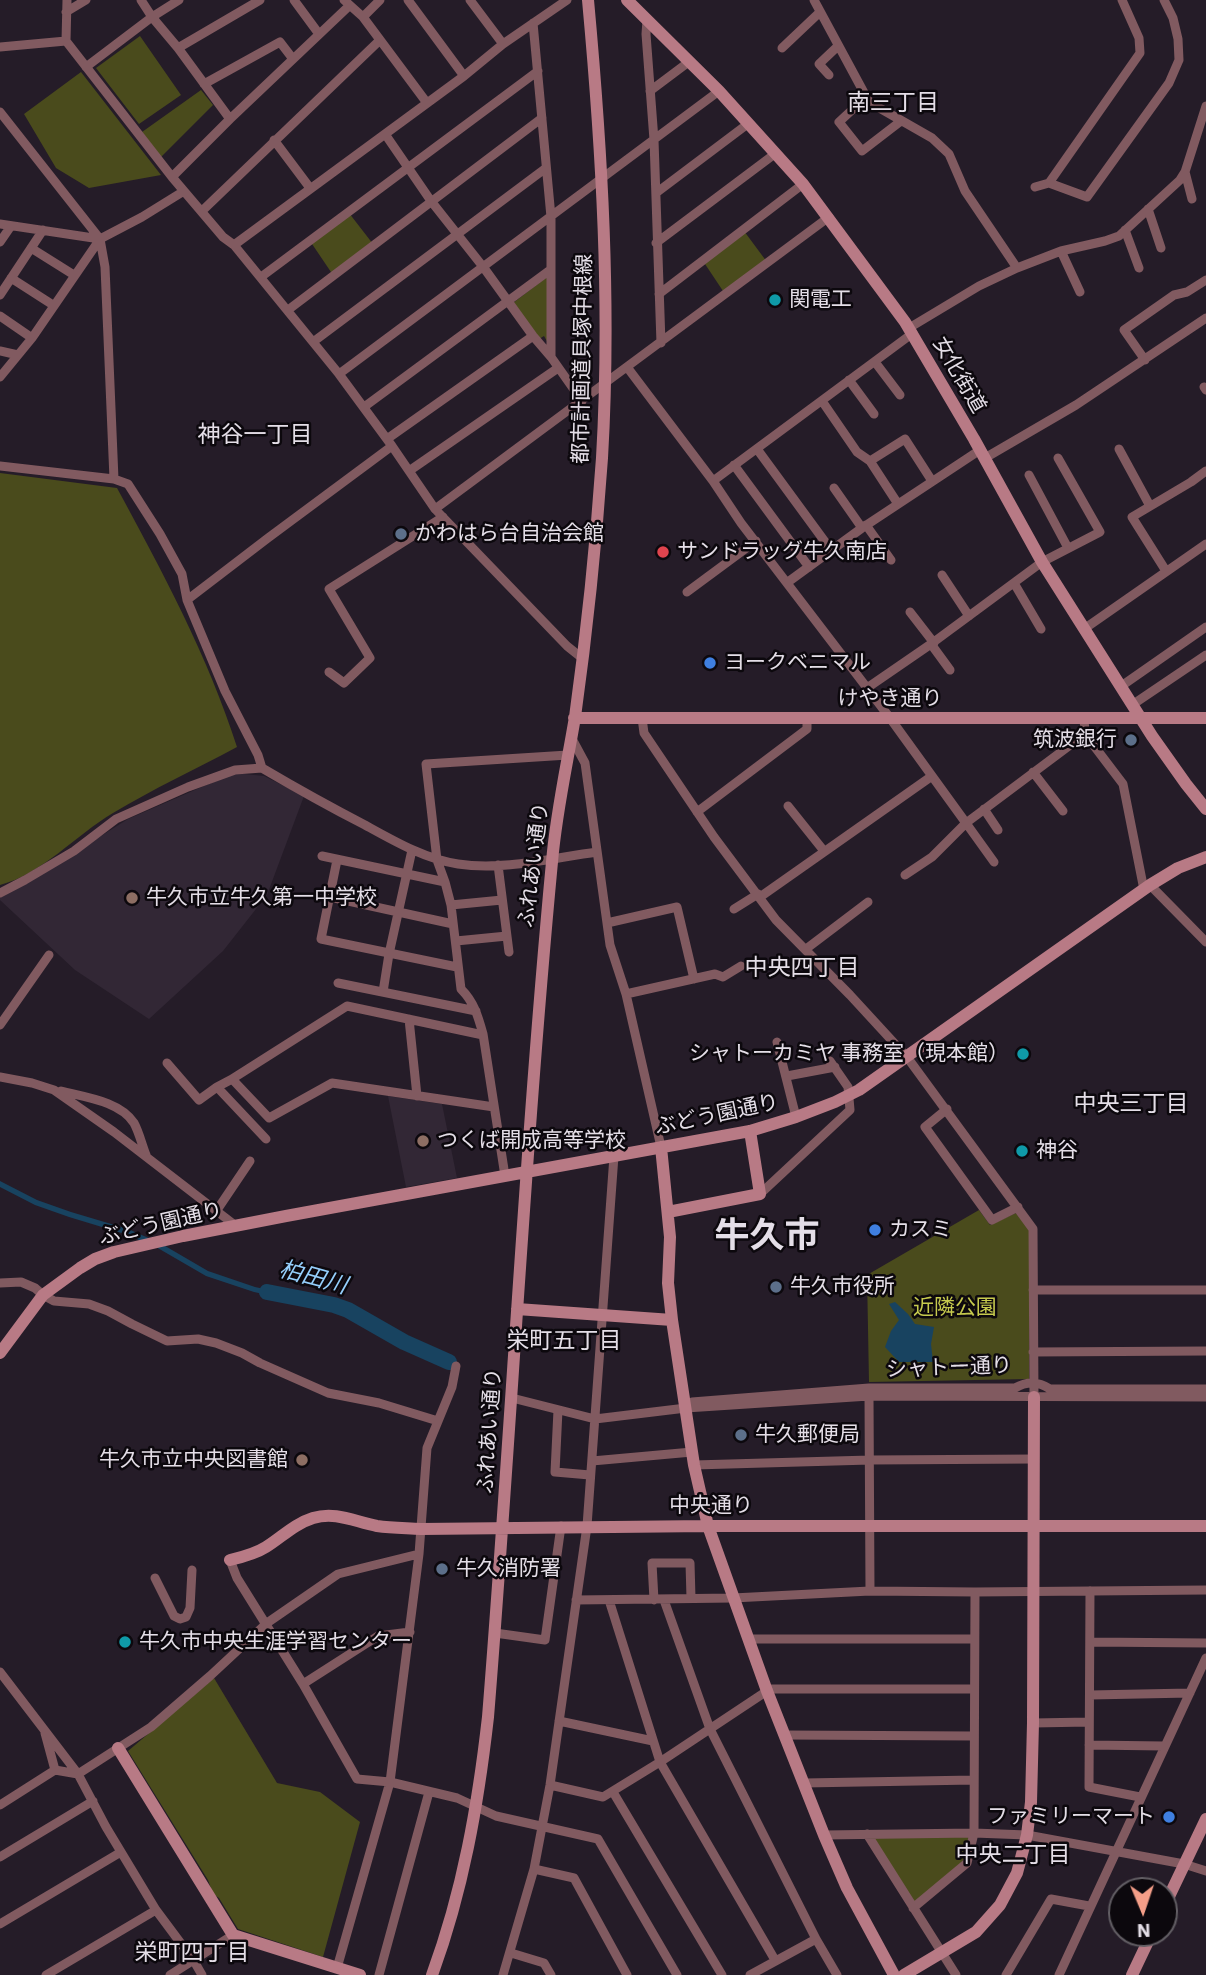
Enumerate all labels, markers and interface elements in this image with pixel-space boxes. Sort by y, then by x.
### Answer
district label: 南三丁目 [847,89,939,117]
street label: 都市計画道貝塚中根線 [569,254,597,464]
place label: 関電工 [789,287,852,313]
marker: 関電工 [767,292,783,308]
street label: 女化街道 [927,332,991,418]
district label: 神谷一丁目 [198,421,312,449]
place label: かわはら台自治会館 [415,521,604,547]
marker: かわはら台自治会館 [393,526,409,542]
place label: サンドラッグ牛久南店 [677,539,887,565]
marker: サンドラッグ牛久南店 [655,544,671,560]
place label: ヨークベニマル [724,650,871,676]
marker: ヨークベニマル [702,655,718,671]
street label: けやき通り [838,686,942,712]
place label: 筑波銀行 [1033,727,1117,753]
marker: 筑波銀行 [1123,732,1139,748]
street label: ふれあい通り [514,801,554,929]
place label: 牛久市立牛久第一中学校 [146,885,377,911]
marker: 牛久市立牛久第一中学校 [124,890,140,906]
district label: 中央四丁目 [745,954,859,982]
place label: シャトーカミヤ 事務室（現本館） [689,1041,1009,1067]
marker: シャトーカミヤ 事務室（現本館） [1015,1046,1031,1062]
street label: ぶどう園通り [653,1090,781,1140]
district label: 中央三丁目 [1074,1090,1188,1118]
place label: つくば開成高等学校 [437,1128,626,1154]
marker: つくば開成高等学校 [415,1133,431,1149]
place label: 神谷 [1036,1138,1078,1164]
marker: 神谷 [1014,1143,1030,1159]
street label: ぶどう園通り [97,1198,225,1250]
district label: 牛久市 [715,1216,819,1258]
place label: カスミ [889,1217,952,1243]
marker: カスミ [867,1222,883,1238]
water label: 柏田川 [276,1256,350,1300]
place label: 牛久市役所 [790,1274,895,1300]
marker: 牛久市役所 [768,1279,784,1295]
park label: 近隣公園 [913,1295,997,1321]
district label: 栄町五丁目 [507,1327,621,1355]
street label: シャトー通り [886,1353,1012,1383]
street label: ふれあい通り [473,1367,507,1495]
place label: 牛久郵便局 [755,1422,860,1448]
marker: 牛久郵便局 [733,1427,749,1443]
place label: 牛久市立中央図書館 [99,1447,288,1473]
marker: 牛久市立中央図書館 [294,1452,310,1468]
street label: 中央通り [669,1493,753,1519]
place label: 牛久消防署 [456,1556,561,1582]
marker: 牛久消防署 [434,1561,450,1577]
place label: 牛久市中央生涯学習センター [139,1629,412,1655]
marker: 牛久市中央生涯学習センター [117,1634,133,1650]
place label: ファミリーマート [987,1804,1155,1830]
marker: ファミリーマート [1161,1809,1177,1825]
district label: 中央二丁目 [956,1841,1070,1869]
north arrow [1108,1877,1178,1947]
text: N [1136,1919,1151,1943]
district label: 栄町四丁目 [135,1939,249,1967]

